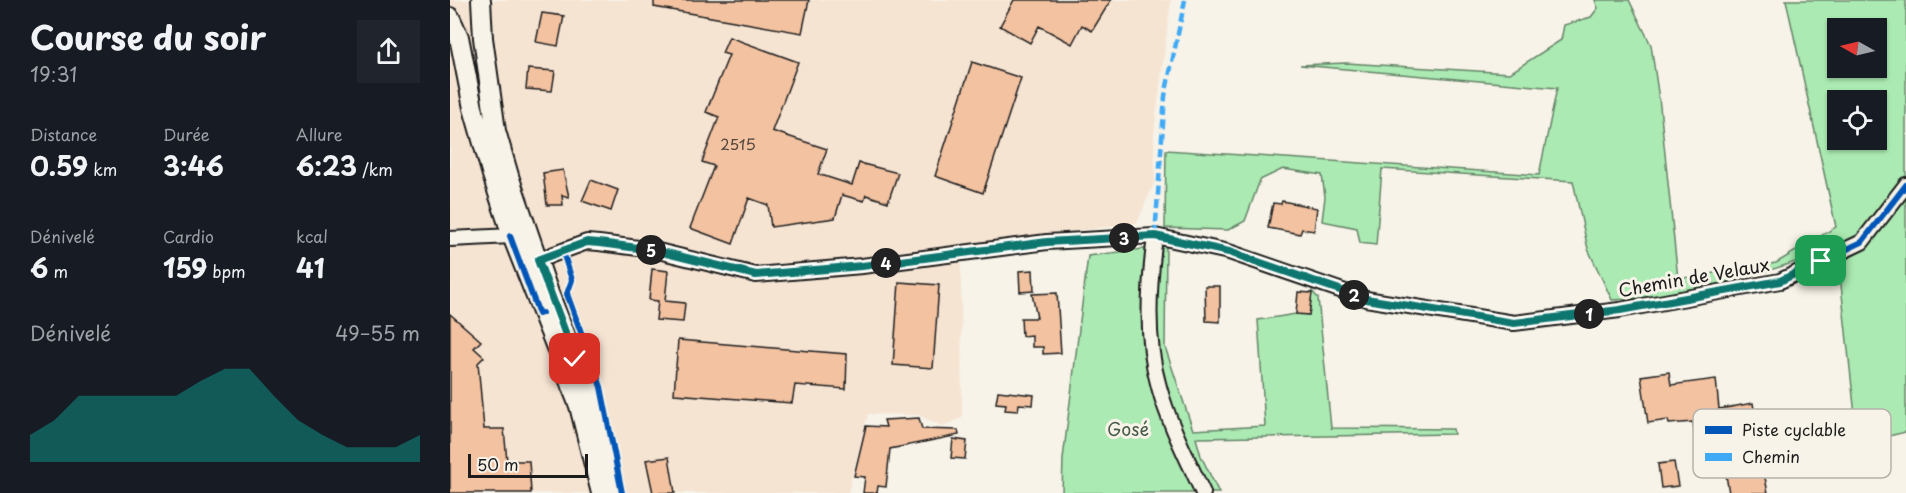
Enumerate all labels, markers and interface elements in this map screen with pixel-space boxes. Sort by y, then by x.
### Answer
text: Course du soir [30,11,266,61]
north arrow [1827,18,1887,78]
map controls [1827,18,1887,150]
button: share [357,20,420,83]
text: 19:31 [30,59,77,89]
button: locate [1827,90,1887,150]
text: Distance [30,122,97,146]
text: Durée [163,122,210,146]
text: Allure [296,122,343,146]
house number: 2515 [720,132,756,155]
text: 0.59 [30,146,88,185]
text: 3:46 [163,146,224,185]
text: 6:23 [296,146,357,185]
text: km [88,157,117,181]
text: /km [357,157,393,181]
pin: 3 [1109,223,1139,253]
text: Dénivelé [30,224,95,248]
text: Cardio [163,224,214,248]
text: kcal [296,224,328,248]
text: 3 [1119,226,1129,250]
pin: 5 [636,235,666,265]
pin [1795,235,1846,286]
text: 5 [646,238,656,262]
icon: arrive [1804,244,1837,277]
text: 6 [30,248,48,287]
text: 159 [163,248,207,287]
text: 41 [296,248,325,287]
pin: 4 [871,248,901,278]
street label: Chemin de Velaux [1616,250,1771,303]
text: 4 [881,251,891,275]
text: m [48,259,68,283]
text: bpm [207,259,246,283]
pin: 2 [1339,280,1369,310]
text: 2 [1348,283,1360,307]
pin: 1 [1574,299,1604,329]
text: 1 [1585,302,1593,326]
text: Dénivelé [30,318,111,348]
text: 49–55 m [335,318,420,348]
pin [549,333,600,384]
icon: check [558,342,591,375]
legend [1693,409,1891,478]
park label: Gosé [1107,415,1149,442]
text: Piste cyclable [1742,417,1846,441]
text: Chemin [1742,444,1800,468]
scale bar [468,451,588,478]
text: 50 m [477,452,518,476]

